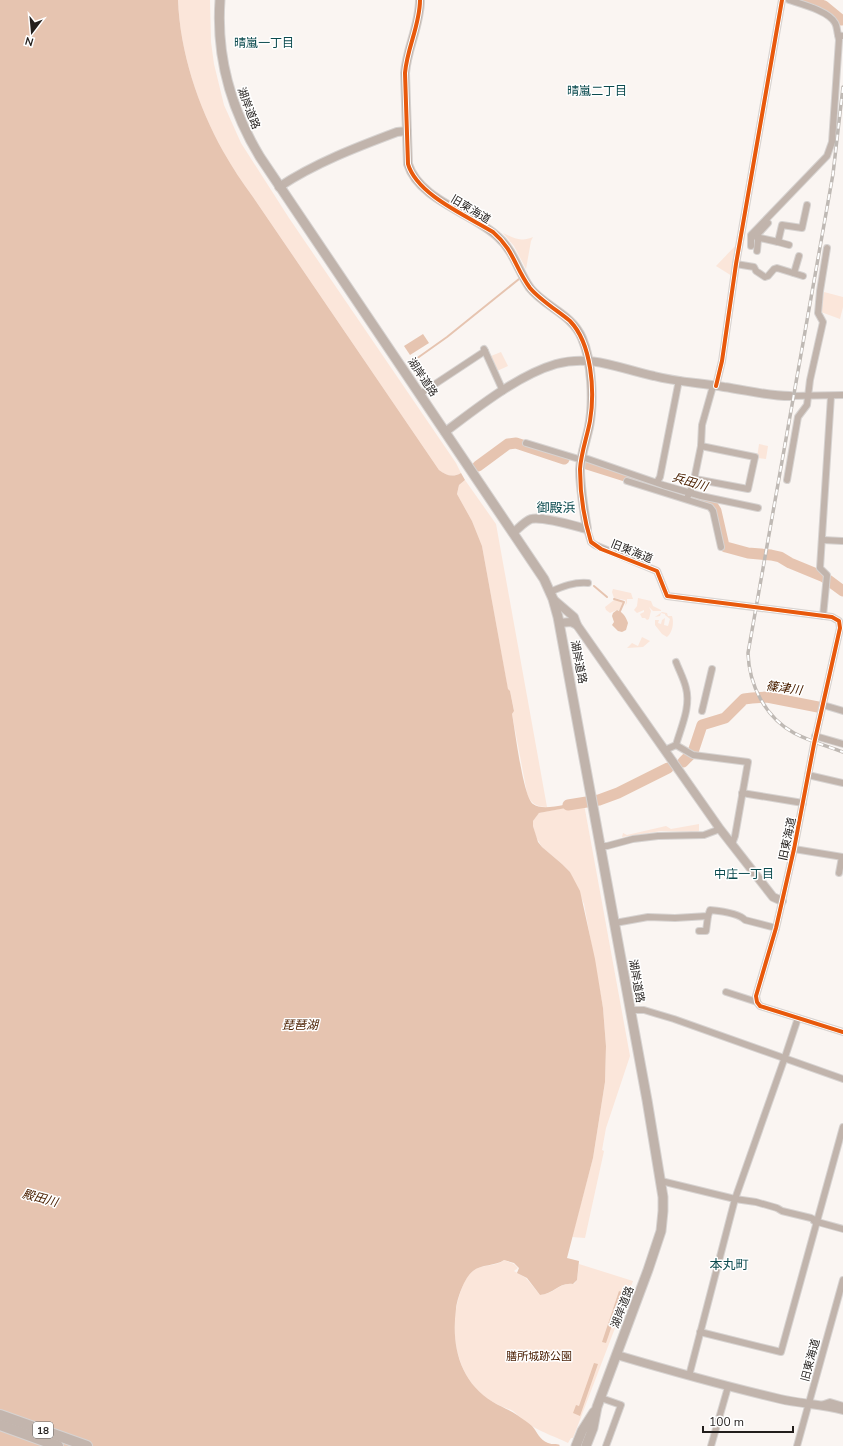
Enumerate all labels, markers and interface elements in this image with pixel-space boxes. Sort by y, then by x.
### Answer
north arrow [12,12,52,52]
text: N [23,33,35,49]
district label: 晴嵐一丁目 [234,35,294,51]
district label: 晴嵐二丁目 [567,83,627,99]
street label: 湖岸道路 [234,85,263,131]
street label: 旧東海道 [448,192,493,227]
street label: 湖岸道路 [404,355,441,400]
water label: 兵田川 [670,469,711,495]
district label: 御殿浜 [536,499,576,517]
street label: 旧東海道 [609,536,655,567]
street label: 湖岸道路 [567,639,590,685]
water label: 篠津川 [765,678,805,699]
street label: 旧東海道 [776,816,799,862]
district label: 中庄一丁目 [714,866,774,882]
street label: 湖岸道路 [625,958,648,1004]
water label: 琵琶湖 [282,1017,320,1033]
water label: 殿田川 [21,1186,61,1211]
district label: 本丸町 [709,1256,749,1274]
street label: 湖岸道路 [608,1284,637,1330]
street label: 旧東海道 [798,1337,823,1383]
park label: 膳所城跡公園 [506,1349,572,1364]
scale bar [703,1408,793,1434]
text: 100 m [709,1414,744,1430]
road number: 18 [33,1422,53,1438]

